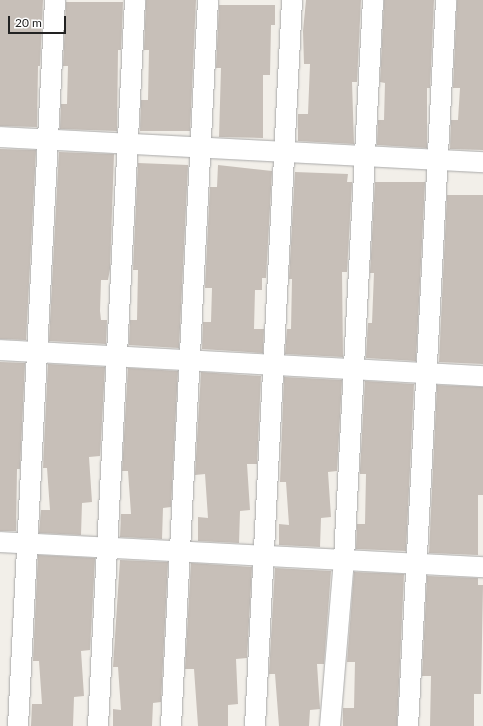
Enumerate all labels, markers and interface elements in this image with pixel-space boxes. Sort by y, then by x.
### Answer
scale bar [10,8,68,34]
text: 20 m [15,15,42,30]

